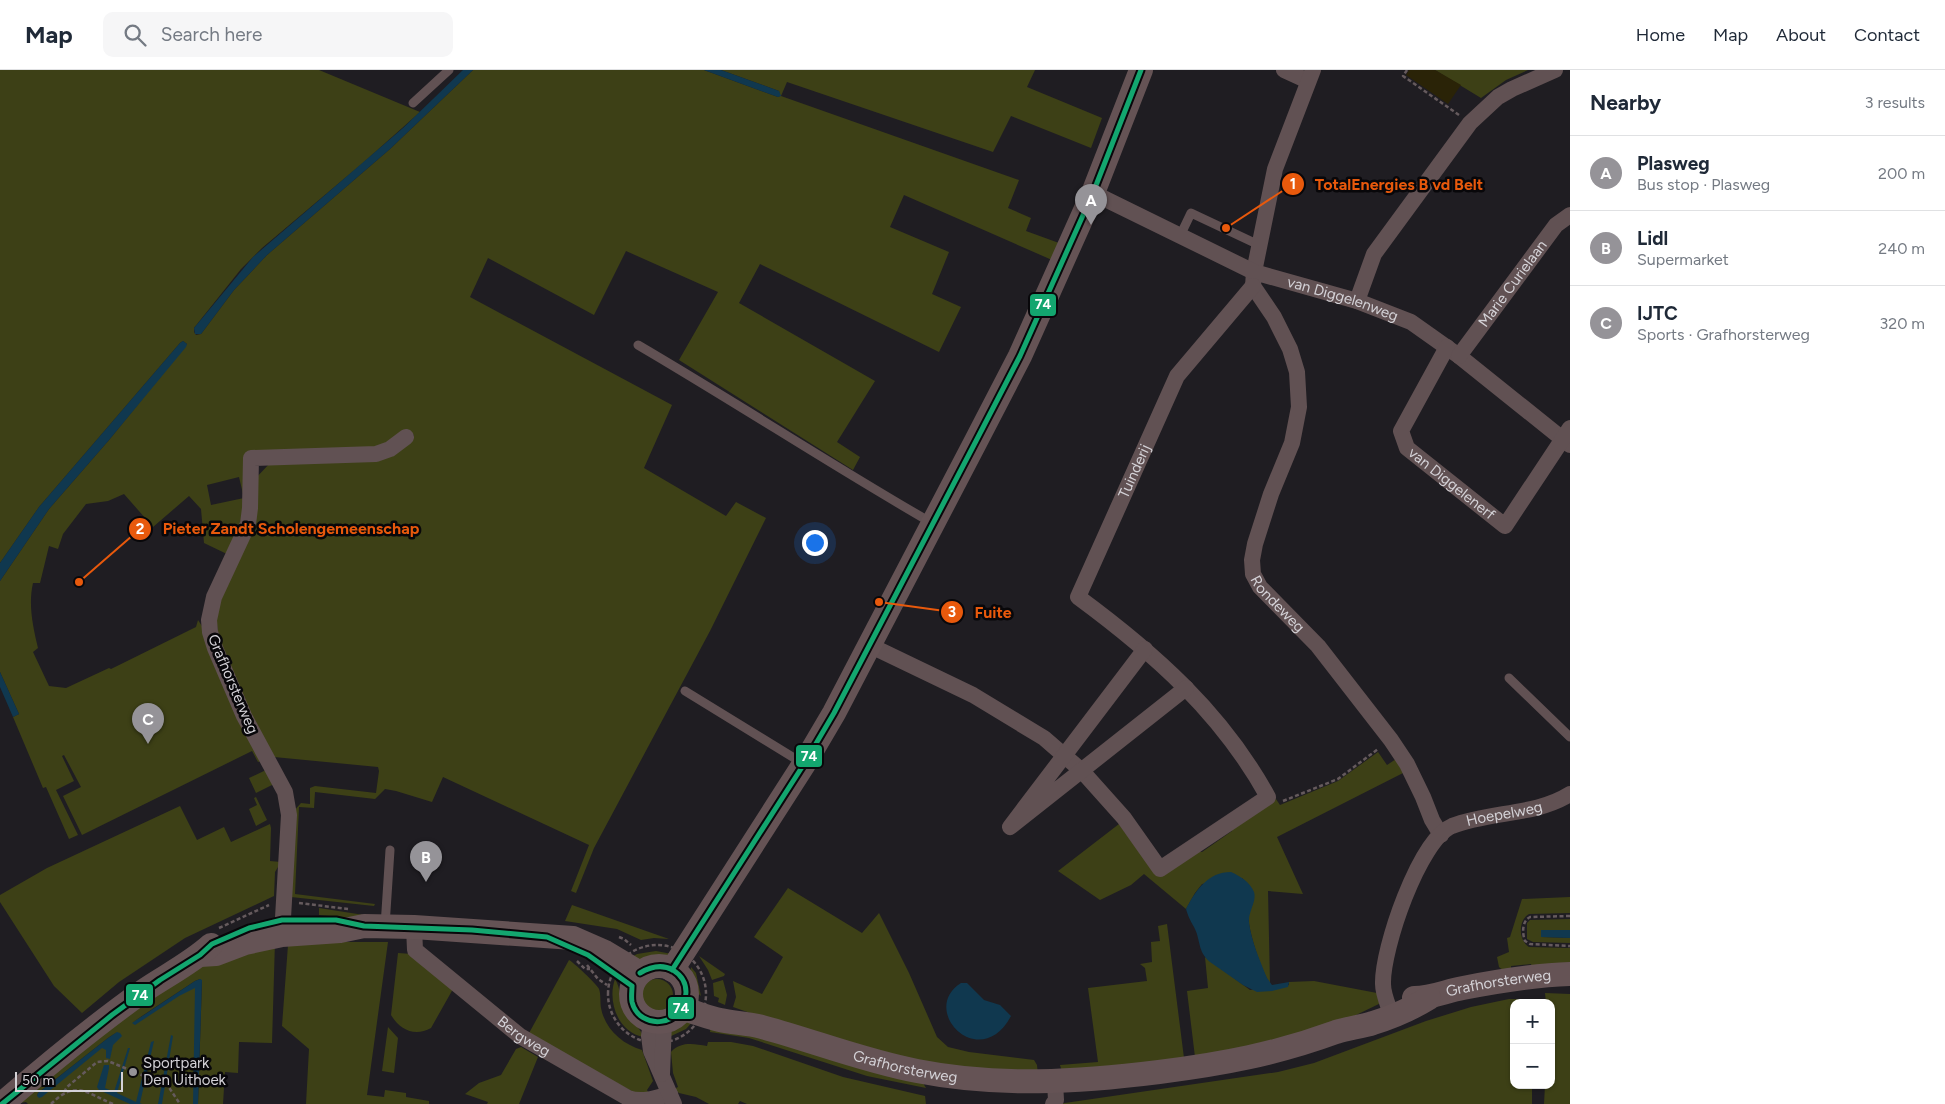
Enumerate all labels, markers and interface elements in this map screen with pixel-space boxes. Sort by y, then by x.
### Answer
search box [103,12,453,57]
text: Map [25,20,73,49]
icon: search [121,21,149,49]
text: Search here [161,23,262,46]
text: Home [1636,24,1685,46]
text: Map [1713,24,1748,46]
text: About [1776,24,1826,46]
text: Contact [1854,24,1920,46]
text: Nearby [1590,90,1661,115]
text: 3 results [1865,93,1925,112]
text: Plasweg [1637,152,1710,175]
text: A [1600,164,1612,183]
text: 200 m [1878,164,1925,183]
callout: TotalEnergies B vd Belt [1280,169,1494,200]
text: 1 [1290,175,1296,193]
text: TotalEnergies B vd Belt [1315,175,1483,194]
text: Bus stop · Plasweg [1637,175,1770,194]
pin: A [1075,184,1107,225]
text: Lidl [1637,227,1668,250]
street label: Marie Curielaan [1474,237,1551,331]
text: B [1601,239,1611,258]
text: 240 m [1878,239,1925,258]
text: Supermarket [1637,250,1729,269]
street label: van Diggelenweg [1285,273,1401,325]
line badge: 74 [1029,293,1057,317]
text: 74 [1035,296,1051,313]
text: IJTC [1637,302,1678,325]
text: C [1600,314,1612,333]
text: 320 m [1880,314,1925,333]
text: Sports · Grafhorsterweg [1637,325,1810,344]
street label: Tuinderij [1114,441,1154,501]
street label: van Diggelenerf [1405,444,1499,524]
callout: Pieter Zandt Scholengemeenschap [127,513,429,544]
text: Pieter Zandt Scholengemeenschap [163,519,420,538]
text: 2 [136,520,145,538]
your location [802,530,828,556]
street label: Rondeweg [1246,572,1308,636]
callout: Fuite [940,597,1022,628]
text: 3 [948,603,956,621]
text: Fuite [974,603,1012,622]
street label: Grafhorsterweg [204,632,262,736]
pin: C [132,703,164,744]
line badge: 74 [795,744,823,768]
text: 74 [801,748,817,765]
street label: Hoepelweg [1464,798,1544,830]
pin: B [410,841,442,882]
street label: Grafhorsterweg [1444,966,1552,1001]
line badge: 74 [125,983,154,1007]
text: 74 [132,987,148,1004]
line badge: 74 [667,996,695,1020]
map controls [1510,999,1555,1089]
button: + [1510,999,1555,1044]
text: 74 [673,1000,689,1017]
street label: Bergweg [494,1012,553,1060]
button: − [1510,1044,1555,1089]
street label: Grafhorsterweg [851,1046,958,1086]
place label: Sportpark Den Uithoek [143,1054,227,1089]
marker: Sportpark Den Uithoek [127,1066,139,1078]
scale bar [15,1069,122,1092]
text: 50 m [22,1072,54,1089]

